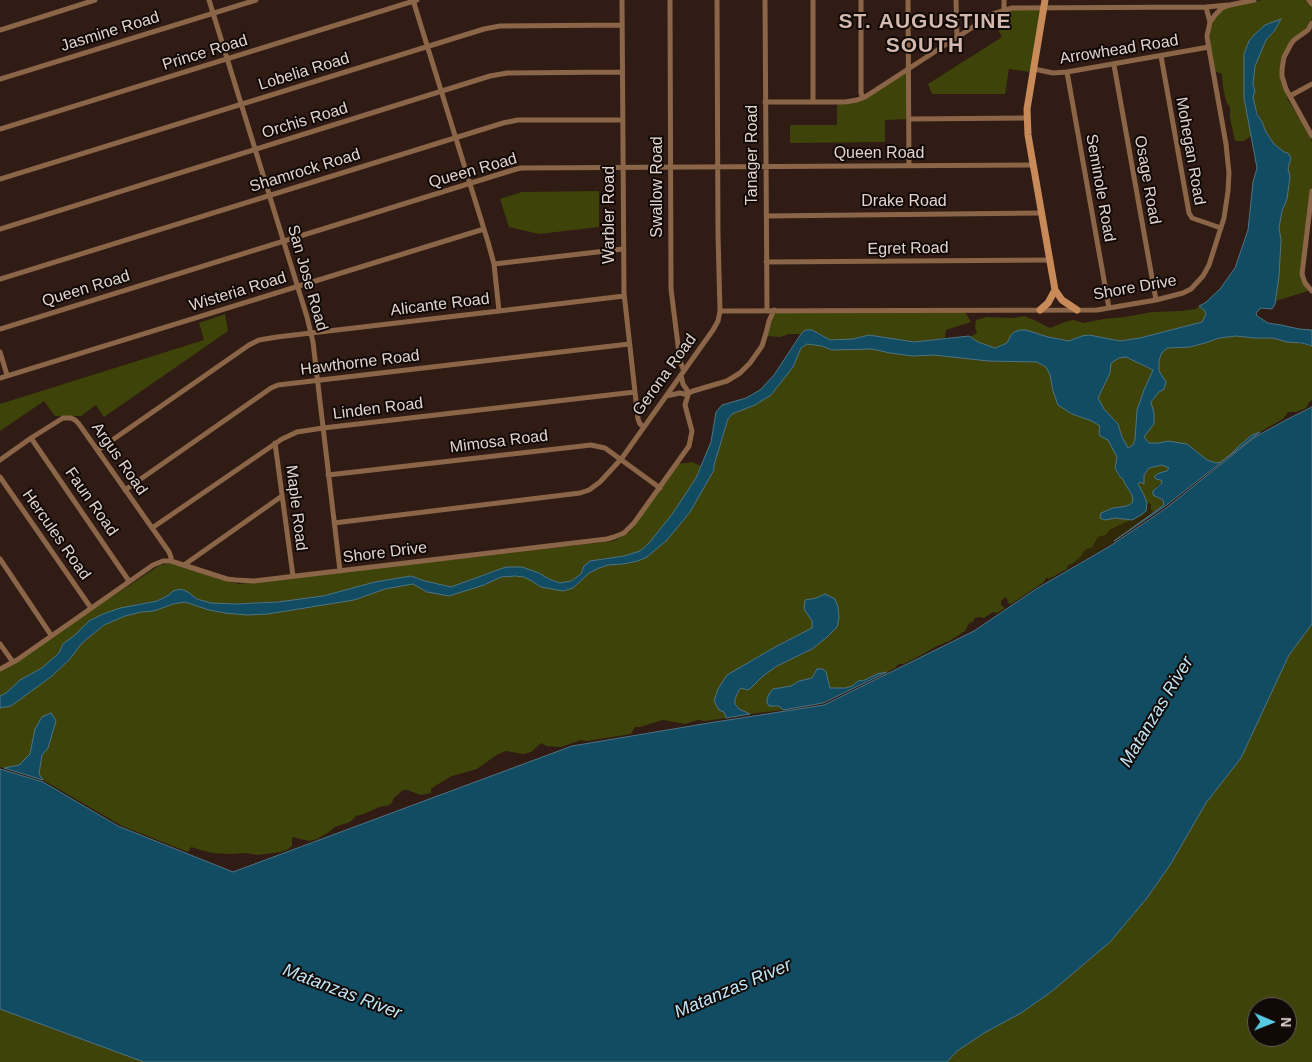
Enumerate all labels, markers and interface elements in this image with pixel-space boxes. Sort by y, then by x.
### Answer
street label: Jasmine Road [58,8,162,56]
district label: ST. AUGUSTINE SOUTH [837,9,1013,59]
street label: Prince Road [160,31,250,75]
street label: Arrowhead Road [1058,31,1180,69]
street label: Lobelia Road [256,49,352,95]
street label: Mohegan Road [1171,95,1209,207]
street label: Orchis Road [260,99,350,143]
street label: Tanager Road [743,105,763,205]
street label: Seminole Road [1081,132,1119,244]
street label: Osage Road [1130,134,1164,226]
street label: Swallow Road [648,136,668,238]
street label: Queen Road [834,144,924,164]
street label: Shamrock Road [247,145,363,197]
street label: Queen Road [427,149,519,193]
street label: Warbler Road [600,166,620,264]
street label: Drake Road [861,192,947,212]
street label: San Jose Road [283,223,331,333]
street label: Egret Road [867,239,949,259]
street label: Queen Road [40,267,132,311]
street label: Wisteria Road [187,268,289,316]
street label: Shore Drive [1092,271,1178,305]
street label: Alicante Road [389,289,491,321]
street label: Gerona Road [629,330,701,420]
street label: Hawthorne Road [299,346,421,380]
street label: Linden Road [332,394,424,424]
street label: Argus Road [87,419,151,499]
street label: Mimosa Road [449,426,549,458]
street label: Faun Road [60,464,122,540]
street label: Maple Road [281,464,311,552]
street label: Hercules Road [18,486,94,584]
street label: Shore Drive [342,538,428,568]
water label: Matanzas River [1116,653,1198,771]
water label: Matanzas River [671,955,795,1023]
water label: Matanzas River [280,960,404,1024]
north arrow [1247,997,1297,1047]
text: N [1278,1017,1294,1027]

